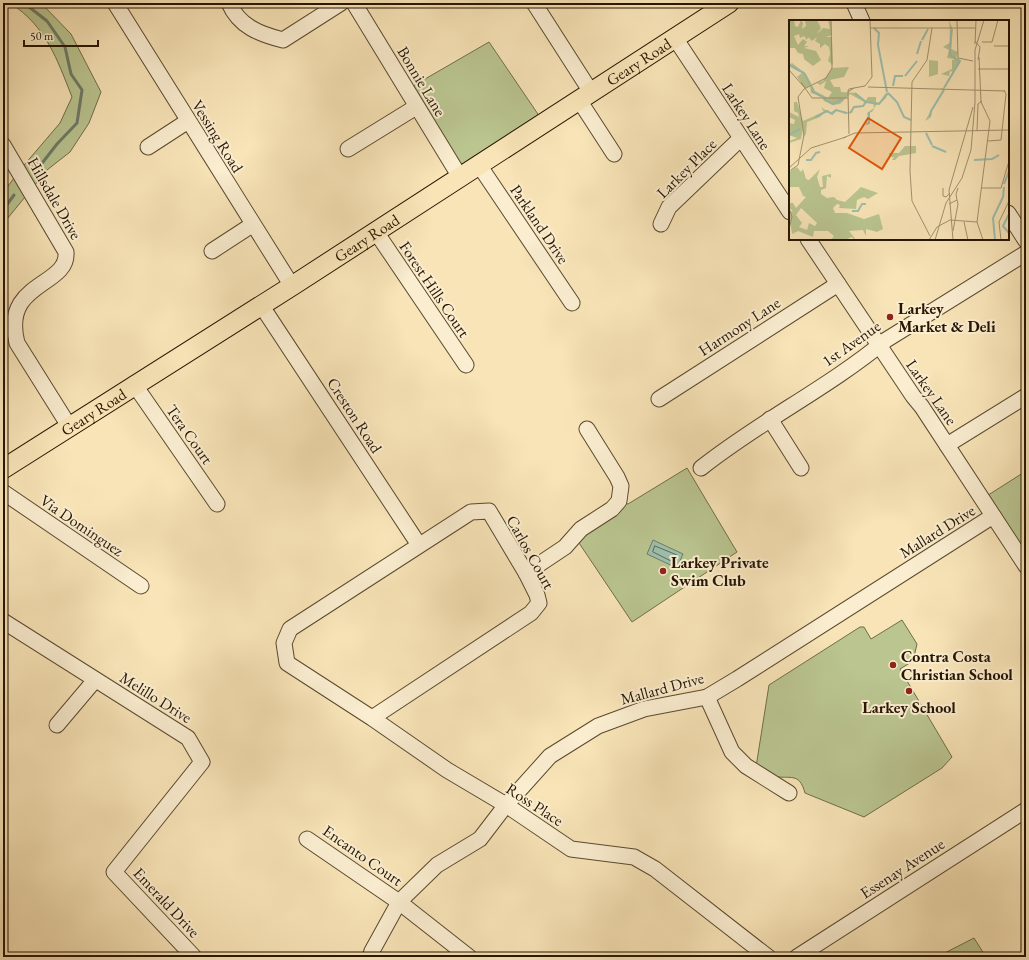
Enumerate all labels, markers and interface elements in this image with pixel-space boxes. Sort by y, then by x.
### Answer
inset map [789,20,1009,240]
scale bar [24,22,98,48]
text: 50 m [30,28,54,44]
street label: Geary Road [602,33,676,91]
street label: Bonnie Lane [392,42,451,120]
street label: Larkey Lane [717,79,776,154]
street label: Vessing Road [187,96,249,177]
street label: Larkey Place [652,134,721,203]
street label: Hillsdale Drive [23,153,87,243]
street label: Parkland Drive [505,181,574,268]
street label: Geary Road [330,209,404,267]
street label: Forest Hills Court [395,237,475,341]
street label: Harmony Lane [694,292,784,361]
place label: Larkey Market & Deli [898,298,996,337]
marker: Larkey Market & Deli [885,312,895,322]
street label: 1st Avenue [818,316,885,371]
street label: Larkey Lane [901,355,962,429]
street label: Creston Road [322,373,387,458]
street label: Geary Road [57,383,131,441]
street label: Tera Court [161,400,218,468]
street label: Via Dominguez [36,490,128,561]
street label: Mallard Drive [895,500,979,563]
street label: Carlos Court [502,512,559,593]
place label: Larkey Private Swim Club [671,552,769,591]
marker: Larkey Private Swim Club [658,566,668,576]
place label: Contra Costa Christian School [901,646,1013,685]
marker: Contra Costa Christian School [888,660,898,670]
street label: Melillo Drive [116,667,196,728]
street label: Mallard Drive [618,667,706,710]
marker: Larkey School [904,686,914,696]
place label: Larkey School [862,697,956,718]
street label: Ross Place [502,778,567,831]
street label: Encanto Court [319,820,407,891]
street label: Essenay Avenue [856,833,948,903]
street label: Emerald Drive [129,863,205,942]

